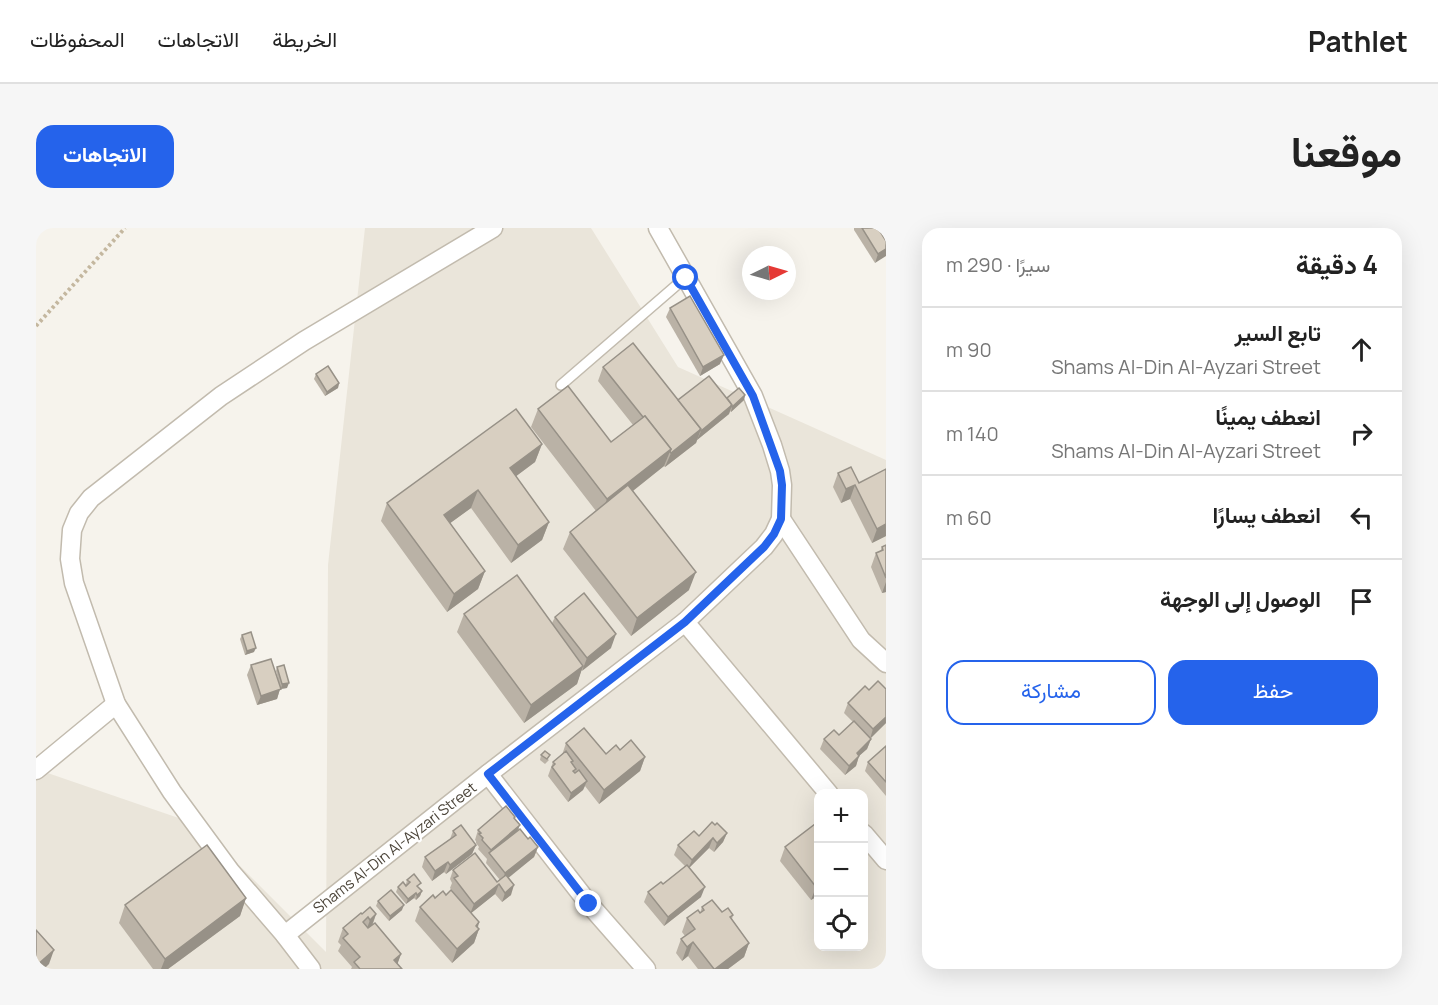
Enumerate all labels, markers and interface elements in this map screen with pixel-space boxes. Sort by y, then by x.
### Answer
text: Pathlet [1308,22,1408,60]
text: المحفوظات [30,25,125,53]
text: الاتجاهات [158,25,239,53]
text: الخريطة [272,25,337,53]
text: موقعنا [1291,122,1402,180]
button: الاتجاهات [36,125,174,188]
north arrow [742,246,796,300]
text: 4 دقيقة [1296,246,1378,282]
text: سيرًا · 290 m [946,251,1050,278]
route start [672,264,698,290]
text: تابع السير [1235,318,1321,348]
icon: ahead [1345,333,1378,366]
text: 90 m [946,336,992,363]
text: Shams Al-Din Al-Ayzari Street [1051,353,1321,380]
text: انعطف يمينًا [1215,402,1321,432]
icon: right [1345,417,1378,450]
text: 140 m [946,420,999,447]
text: Shams Al-Din Al-Ayzari Street [1051,437,1321,464]
text: انعطف يسارًا [1212,500,1321,530]
icon: left [1345,501,1378,534]
text: 60 m [946,504,992,531]
text: الوصول إلى الوجهة [1160,584,1321,614]
icon: arrive [1345,585,1378,618]
button: مشاركة [946,660,1156,725]
button: حفظ [1168,660,1378,725]
street label: Shams Al-Din Al-Ayzari Street [309,777,481,918]
map controls [814,789,868,951]
button: + [814,789,868,843]
button: − [814,843,868,897]
route end [575,890,601,916]
button: locate [814,897,868,951]

